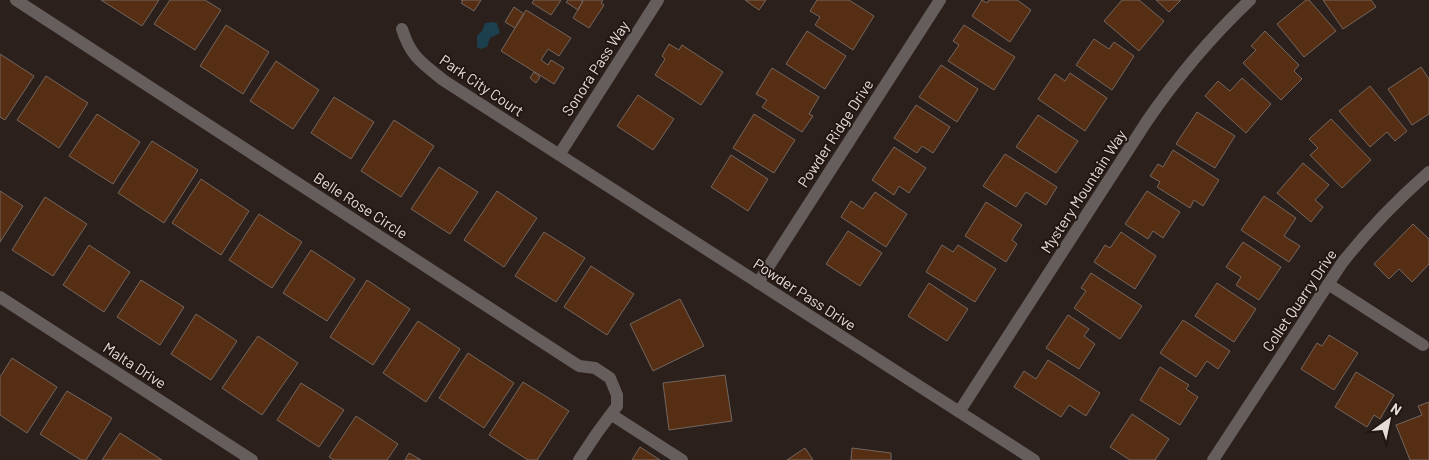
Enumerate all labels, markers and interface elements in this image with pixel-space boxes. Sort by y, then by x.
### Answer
street label: Sonora Pass Way [558,17,632,119]
street label: Park City Court [437,50,527,120]
street label: Powder Ridge Drive [793,76,877,190]
street label: Mystery Mountain Way [1036,126,1130,256]
street label: Belle Rose Circle [311,168,411,242]
street label: Collet Quarry Drive [1258,245,1340,355]
street label: Powder Pass Drive [750,254,860,334]
street label: Malta Drive [100,338,170,392]
north arrow [1364,395,1414,445]
text: N [1388,399,1405,418]

